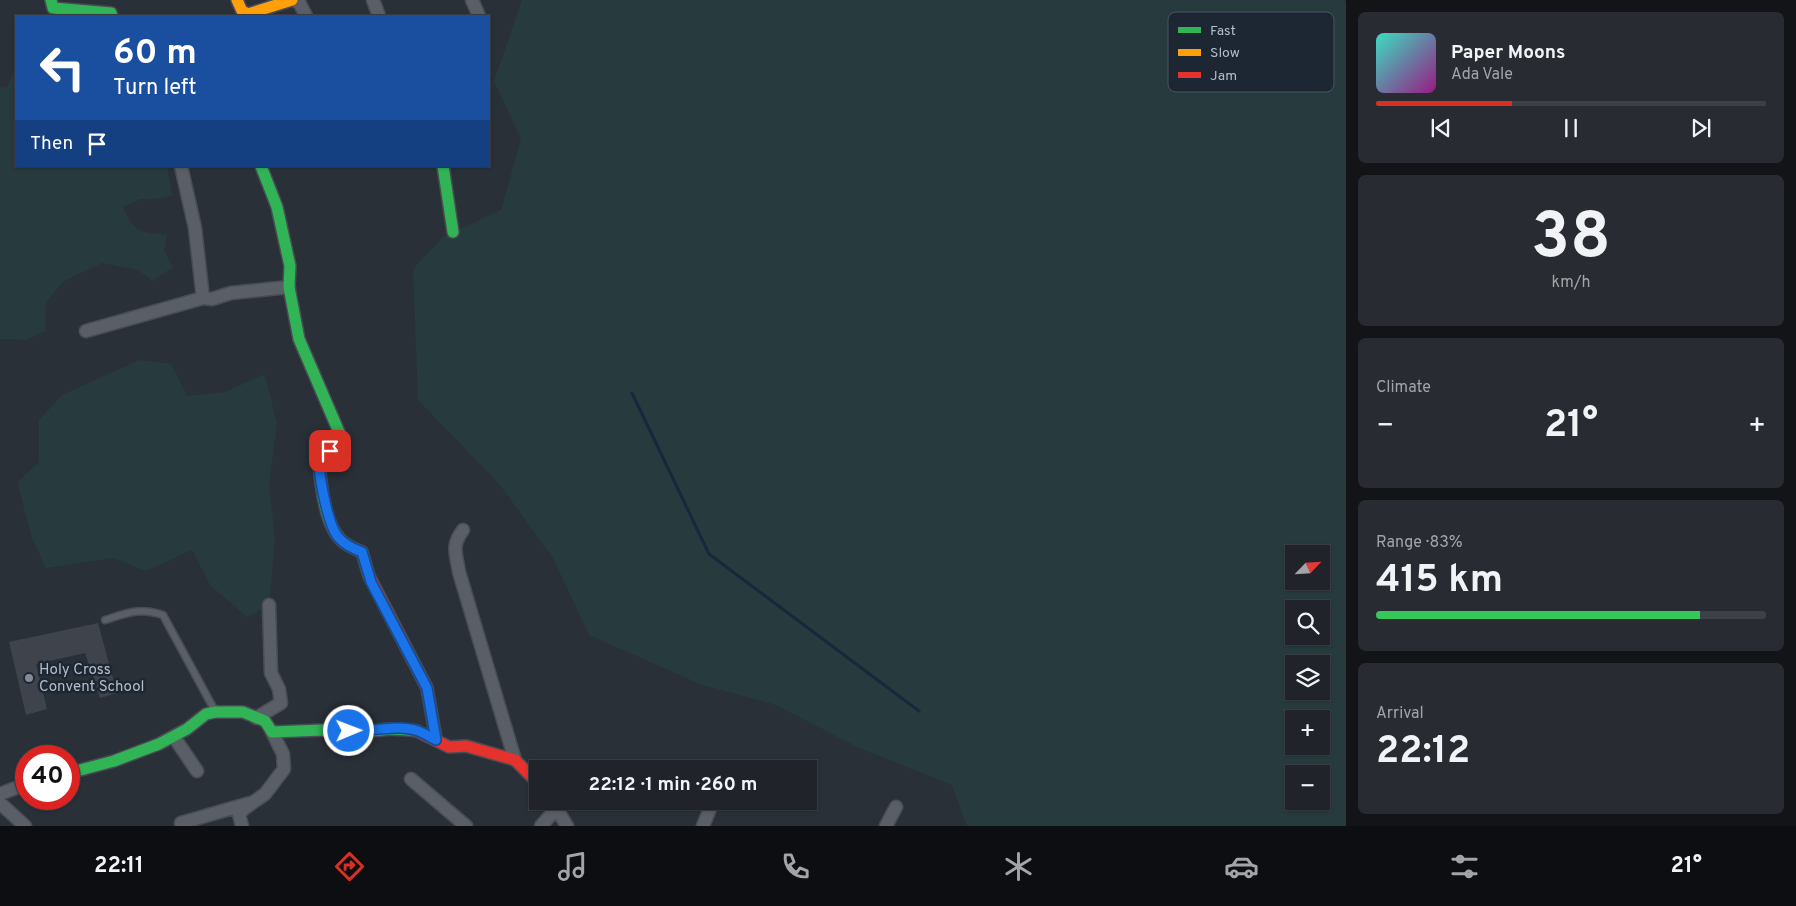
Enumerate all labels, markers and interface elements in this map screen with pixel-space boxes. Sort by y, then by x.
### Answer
legend [1168,12,1334,92]
text: Fast [1210,23,1236,40]
text: 60 m [113,32,197,76]
icon: left [30,35,95,100]
text: Paper Moons [1451,41,1565,65]
text: Slow [1210,45,1240,62]
text: Ada Vale [1451,65,1513,85]
text: Jam [1210,68,1237,85]
text: Turn left [113,75,196,102]
icon: previous [1427,114,1455,142]
icon: pause [1557,114,1585,142]
icon: next [1687,114,1715,142]
icon: arrive [83,130,111,158]
text: Then [30,132,73,156]
text: 38 [1531,199,1611,281]
text: km/h [1552,273,1590,293]
text: Climate [1376,378,1431,398]
text: 21° [1544,402,1598,451]
text: − [1376,409,1394,445]
text: + [1748,409,1766,445]
pin [309,430,351,472]
icon: arrive [316,437,344,465]
text: Range · 83% [1376,533,1463,553]
north arrow [1285,545,1330,590]
map controls [1285,545,1330,810]
text: 415 km [1376,557,1503,606]
button: search [1285,600,1330,645]
button: layers [1285,655,1330,700]
place label: Holy Cross Convent School [39,661,145,697]
marker: Holy Cross Convent School [23,672,35,684]
position arrow [322,704,374,756]
text: Arrival [1376,704,1424,724]
button: + [1285,710,1330,755]
text: 22:12 [1376,728,1470,777]
speed limit sign: 40 [15,745,80,810]
button: − [1285,765,1330,810]
text: 22:12 · 1 min · 260 m [589,773,757,797]
icon: directions [332,849,367,884]
icon: music [555,849,590,884]
icon: phone [778,849,813,884]
icon: climate [1001,849,1036,884]
icon: car [1224,849,1259,884]
icon: filters [1447,849,1482,884]
text: 22:11 [94,853,144,880]
text: 21° [1670,853,1702,880]

